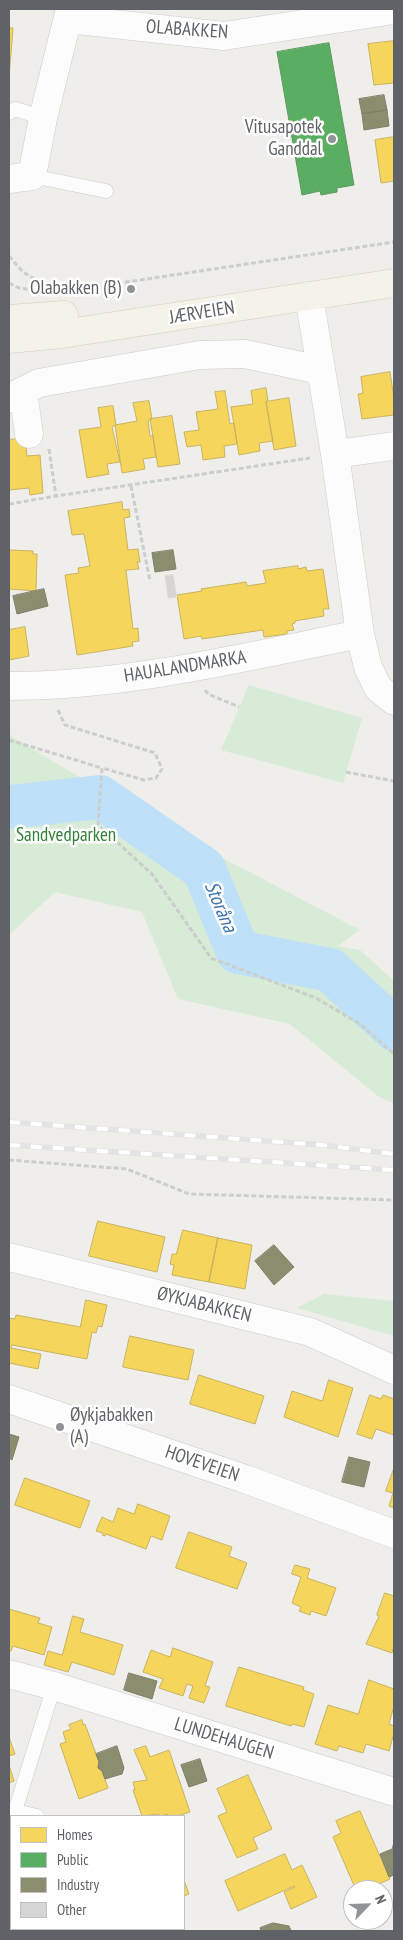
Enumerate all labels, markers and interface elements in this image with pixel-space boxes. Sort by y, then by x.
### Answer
street label: OLABAKKEN [145,16,229,44]
place label: Vitusapotek Ganddal [245,117,322,161]
marker: Vitusapotek Ganddal [326,133,338,145]
place label: Olabakken (B) [30,278,121,300]
marker: Olabakken (B) [125,283,137,295]
street label: JÆRVEIEN [168,297,236,329]
street label: HAUALANDMARKA [122,646,248,688]
park label: Sandvedparken [16,825,116,847]
water label: Storåna [199,878,241,936]
street label: ØYKJABAKKEN [154,1282,254,1328]
place label: Øykjabakken (A) [70,1405,153,1449]
marker: Øykjabakken (A) [54,1421,66,1433]
street label: HOVEVEIEN [162,1441,242,1487]
street label: LUNDEHAUGEN [171,1713,277,1765]
legend [10,1815,185,1930]
text: Homes [57,1825,93,1844]
text: Public [57,1850,88,1869]
text: Industry [57,1875,99,1894]
north arrow [343,1880,393,1930]
text: N [371,1892,391,1906]
text: Other [57,1900,86,1919]

